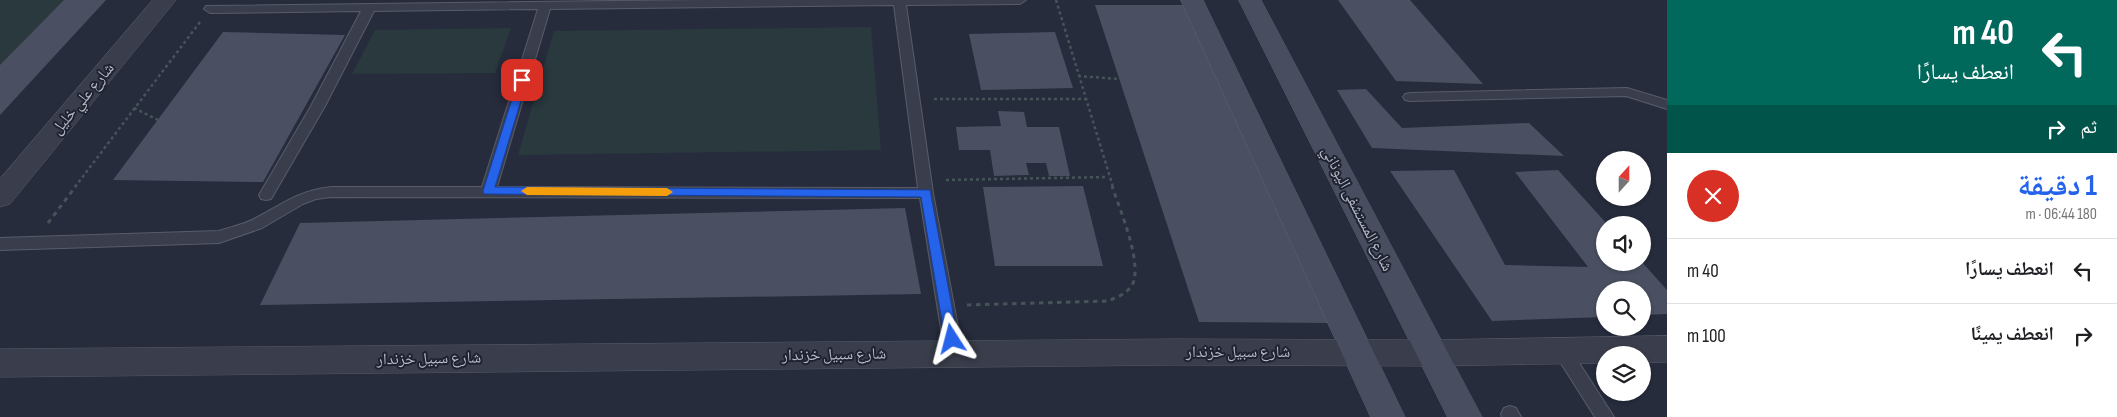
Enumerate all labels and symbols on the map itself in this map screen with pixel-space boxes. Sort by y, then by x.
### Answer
street label: شارع علي خليل [48,59,120,140]
pin [501,59,543,101]
street label: شارع المستشفى اليوناني [1315,143,1397,276]
north arrow [1596,151,1651,206]
position arrow [925,312,977,364]
street label: شارع سبيل خزندار [1185,343,1290,362]
street label: شارع سبيل خزندار [781,345,886,365]
street label: شارع سبيل خزندار [376,349,481,369]

